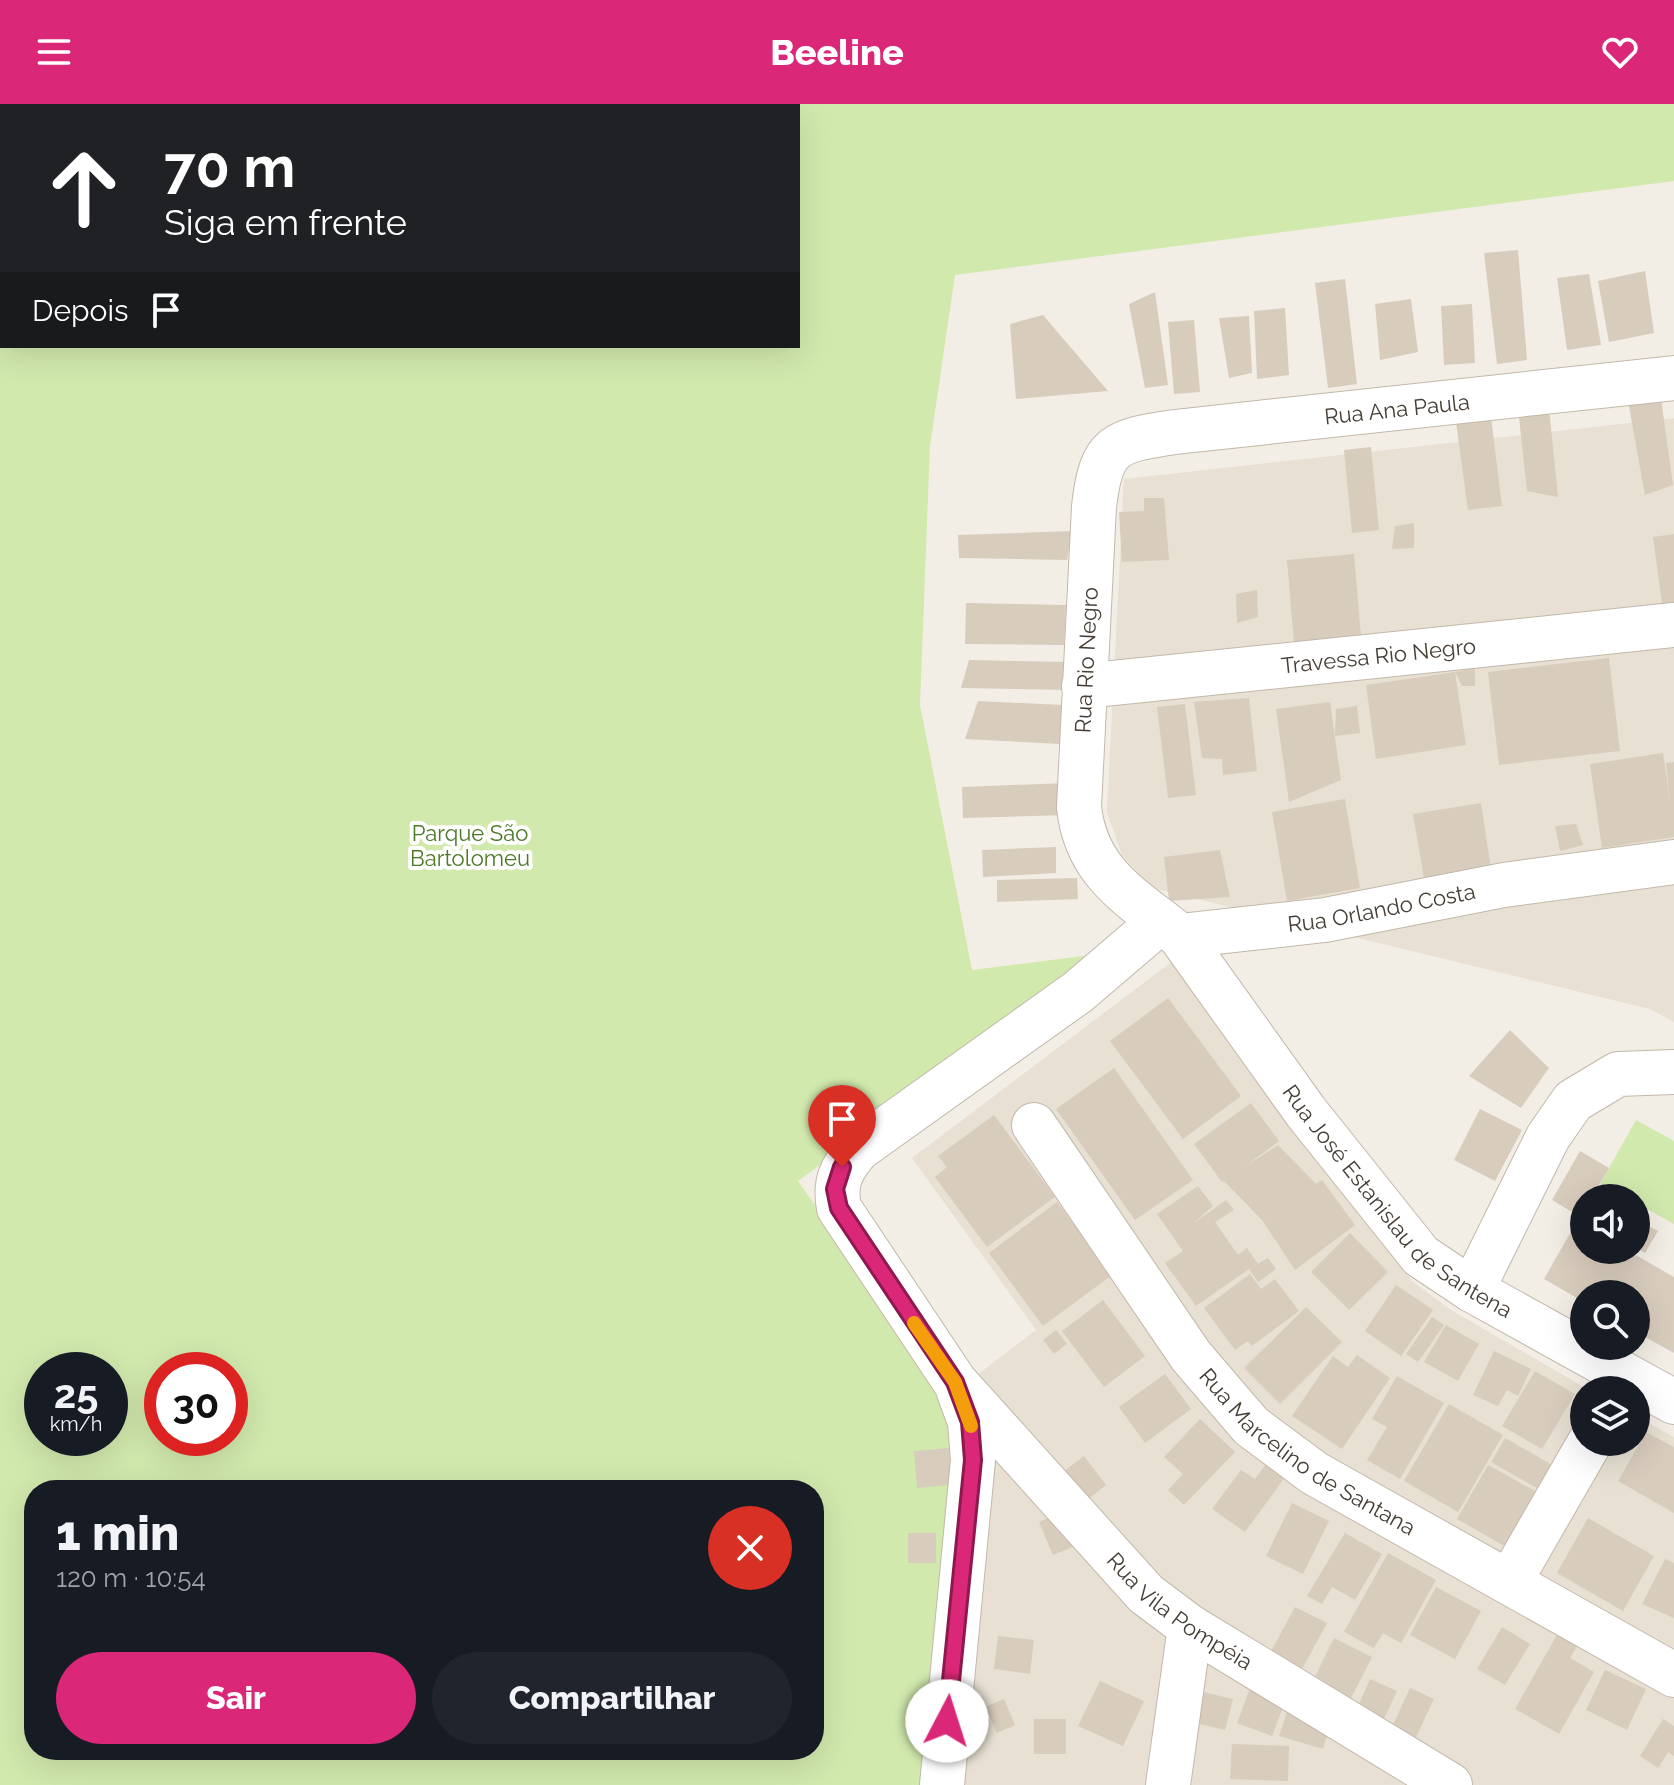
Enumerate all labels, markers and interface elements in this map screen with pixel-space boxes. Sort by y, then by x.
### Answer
icon: menu [32,30,76,74]
icon: heart [1598,30,1642,74]
text: Beeline [770,31,904,73]
text: 70 m [164,134,295,200]
icon: ahead [32,136,136,240]
text: Siga em frente [164,201,407,243]
icon: arrive [144,288,188,332]
text: Depois [32,293,128,328]
street label: Rua Ana Paula [1323,388,1471,430]
street label: Rua Rio Negro [1069,586,1103,734]
street label: Travessa Rio Negro [1280,633,1477,679]
park label: Parque São Bartolomeu [410,820,530,871]
street label: Rua Orlando Costa [1286,878,1478,937]
street label: Rua José Estanislau de Santena [1278,1079,1517,1323]
pin [808,1085,876,1167]
icon: arrive [820,1097,864,1141]
map controls [1570,1184,1650,1456]
button: sound [1570,1184,1650,1264]
button: search [1570,1280,1650,1360]
speed limit sign: 30 [144,1352,248,1456]
street label: Rua Marcelino de Santana [1194,1363,1420,1540]
text: 25 [54,1370,98,1417]
button: layers [1570,1376,1650,1456]
text: km/h [50,1412,102,1436]
text: 1 min [56,1505,179,1561]
button: close [708,1506,792,1590]
street label: Rua Vila Pompéia [1102,1547,1257,1675]
text: 120 m · 10:54 [56,1563,206,1593]
button: Sair [56,1652,416,1744]
button: Compartilhar [432,1652,792,1744]
position arrow [905,1679,989,1763]

